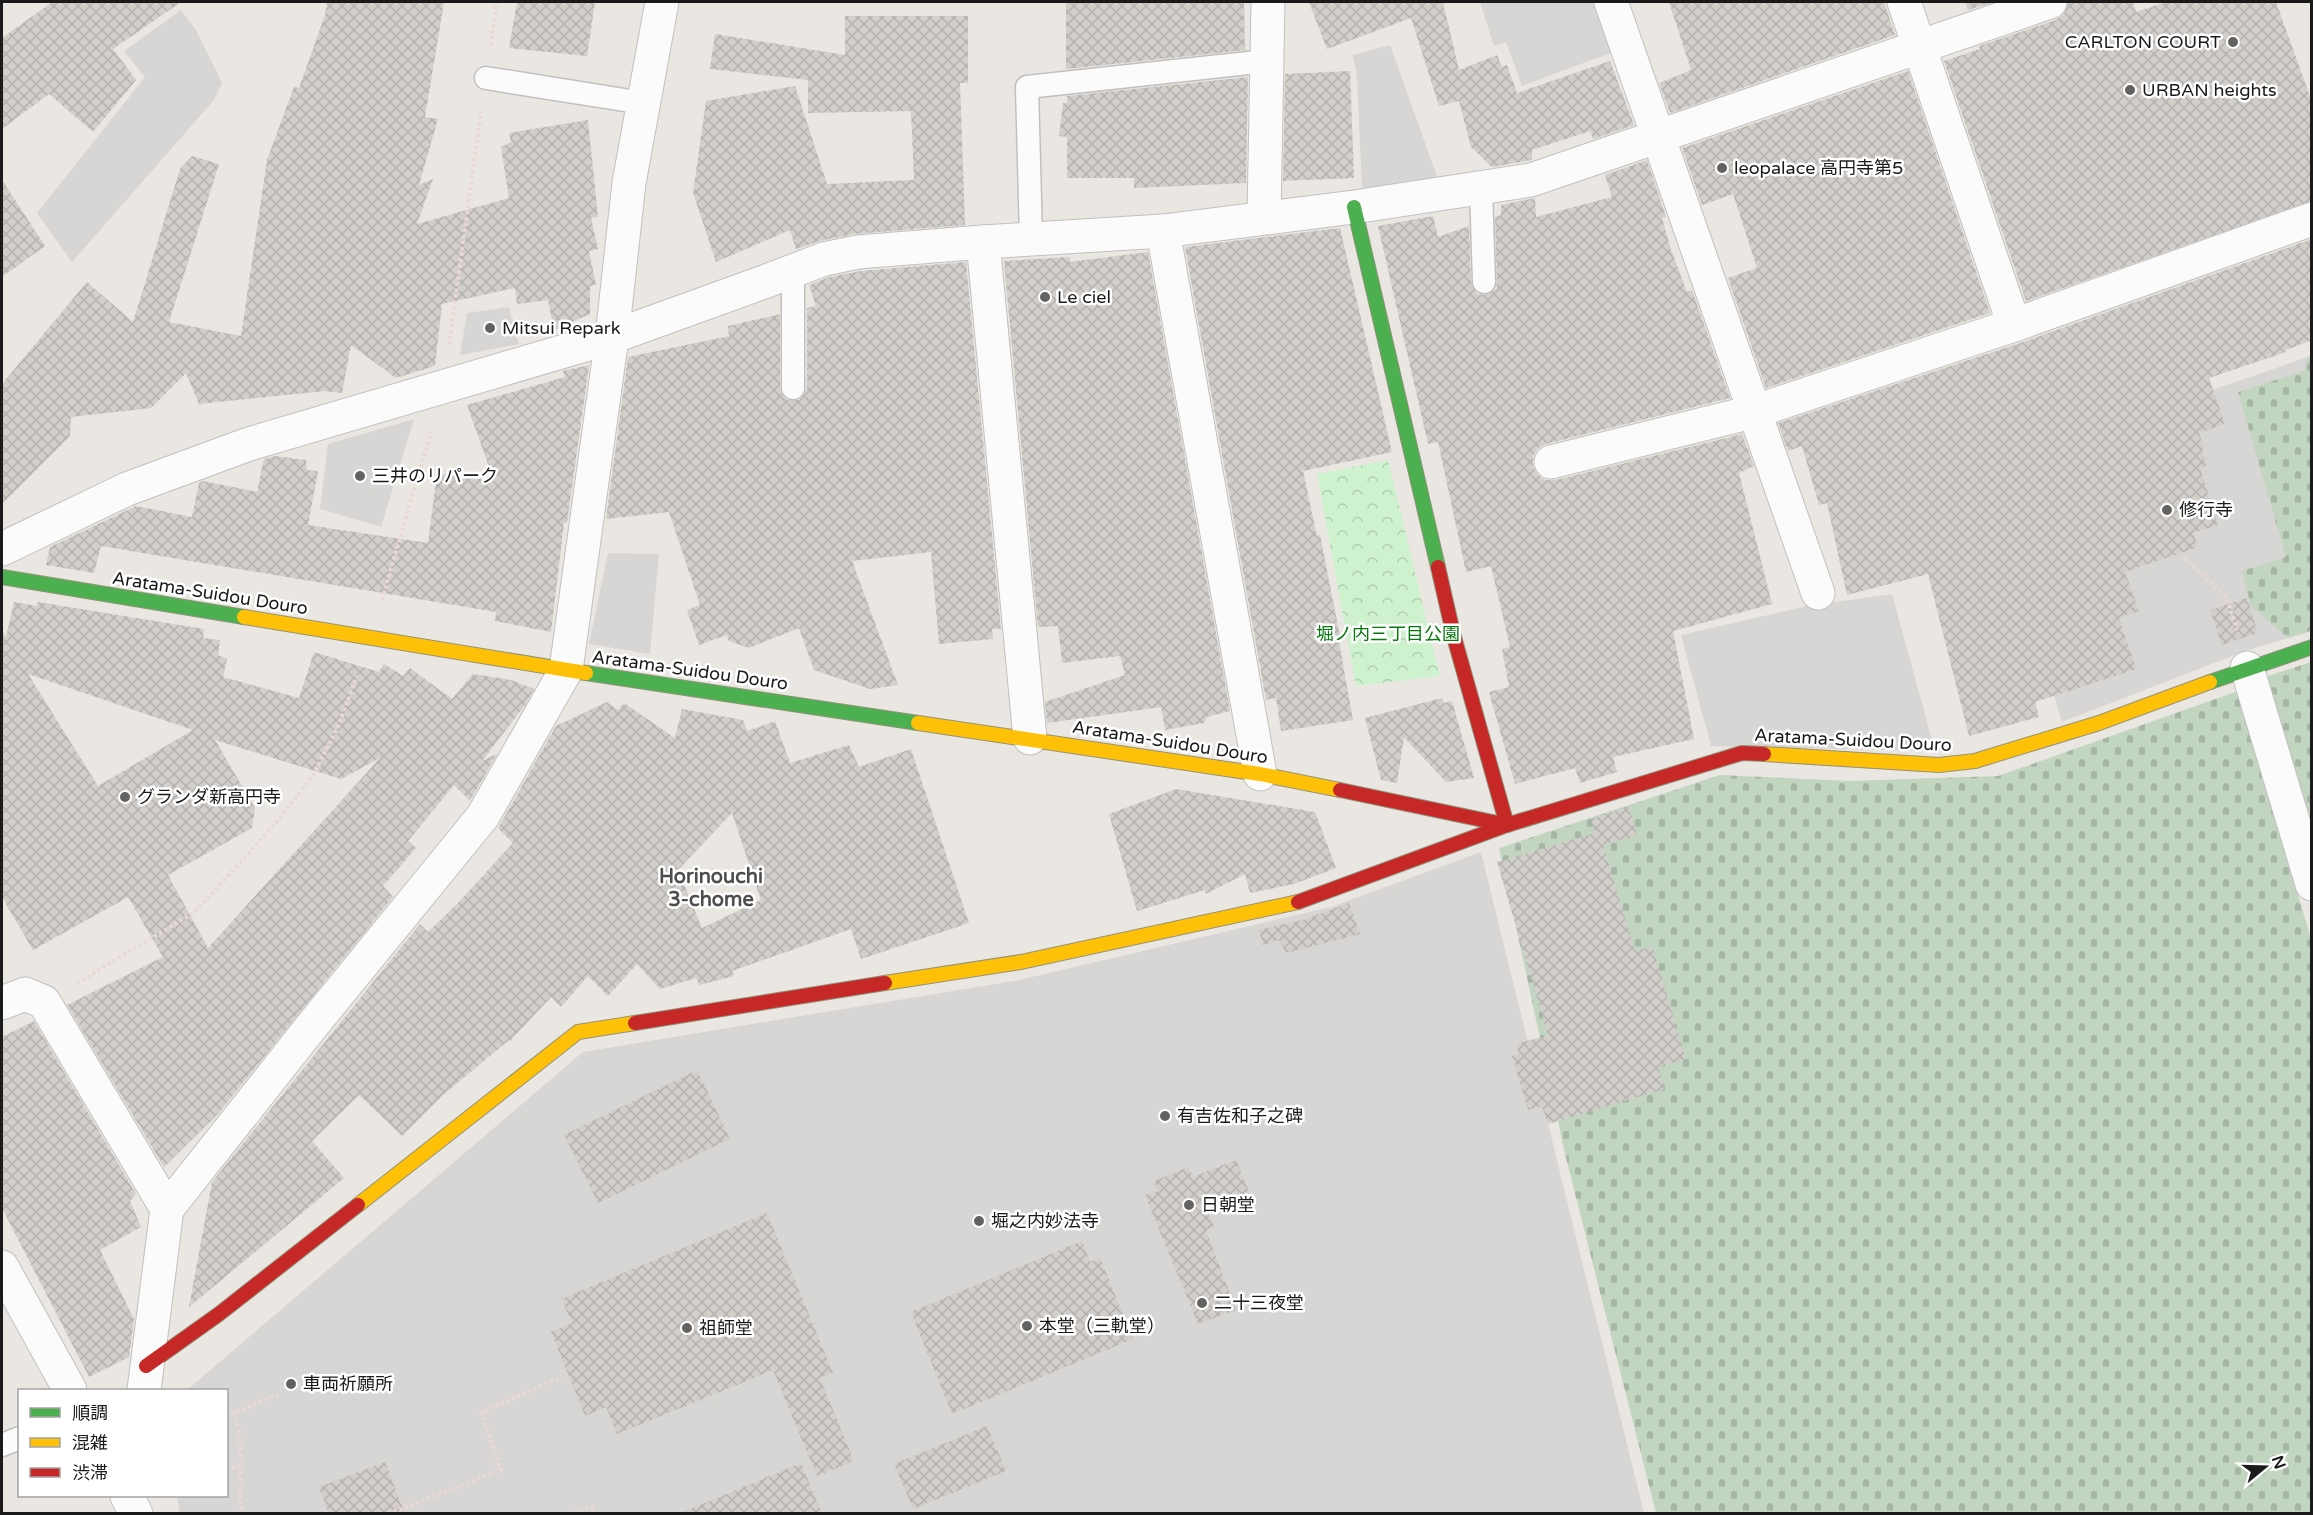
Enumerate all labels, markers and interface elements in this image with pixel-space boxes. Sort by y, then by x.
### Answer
place label: CARLTON COURT [2065,31,2221,53]
marker: CARLTON COURT [2226,35,2240,49]
place label: URBAN heights [2142,79,2277,101]
marker: URBAN heights [2123,83,2137,97]
place label: leopalace 高円寺第5 [1734,157,1903,179]
marker: leopalace 高円寺第5 [1715,161,1729,175]
place label: Le ciel [1057,286,1111,308]
marker: Le ciel [1038,290,1052,304]
place label: Mitsui Repark [502,317,621,339]
marker: Mitsui Repark [483,321,497,335]
place label: 三井のリパーク [372,465,498,487]
marker: 三井のリパーク [353,469,367,483]
place label: 修行寺 [2179,499,2233,521]
marker: 修行寺 [2160,503,2174,517]
street label: Aratama-Suidou Douro [111,567,309,619]
park label: 堀ノ内三丁目公園 [1316,623,1460,645]
street label: Aratama-Suidou Douro [591,645,789,695]
street label: Aratama-Suidou Douro [1071,716,1269,768]
street label: Aratama-Suidou Douro [1754,724,1952,756]
place label: グランダ新高円寺 [137,786,281,808]
marker: グランダ新高円寺 [118,790,132,804]
district label: Horinouchi 3-chome [659,865,763,912]
place label: 有吉佐和子之碑 [1177,1105,1303,1127]
marker: 有吉佐和子之碑 [1158,1109,1172,1123]
place label: 日朝堂 [1201,1194,1255,1216]
marker: 日朝堂 [1182,1198,1196,1212]
place label: 堀之内妙法寺 [991,1210,1099,1232]
marker: 堀之内妙法寺 [972,1214,986,1228]
place label: 二十三夜堂 [1214,1292,1304,1314]
marker: 二十三夜堂 [1195,1296,1209,1310]
place label: 本堂（三軌堂） [1039,1315,1165,1337]
place label: 祖師堂 [699,1317,753,1339]
marker: 本堂（三軌堂） [1020,1319,1034,1333]
marker: 祖師堂 [680,1321,694,1335]
place label: 車両祈願所 [303,1373,393,1395]
marker: 車両祈願所 [284,1377,298,1391]
legend [18,1389,228,1497]
text: 順調 [72,1402,108,1424]
text: 混雑 [72,1432,108,1454]
north arrow [2235,1437,2295,1497]
text: N [2267,1453,2290,1472]
text: 渋滞 [72,1462,108,1484]

